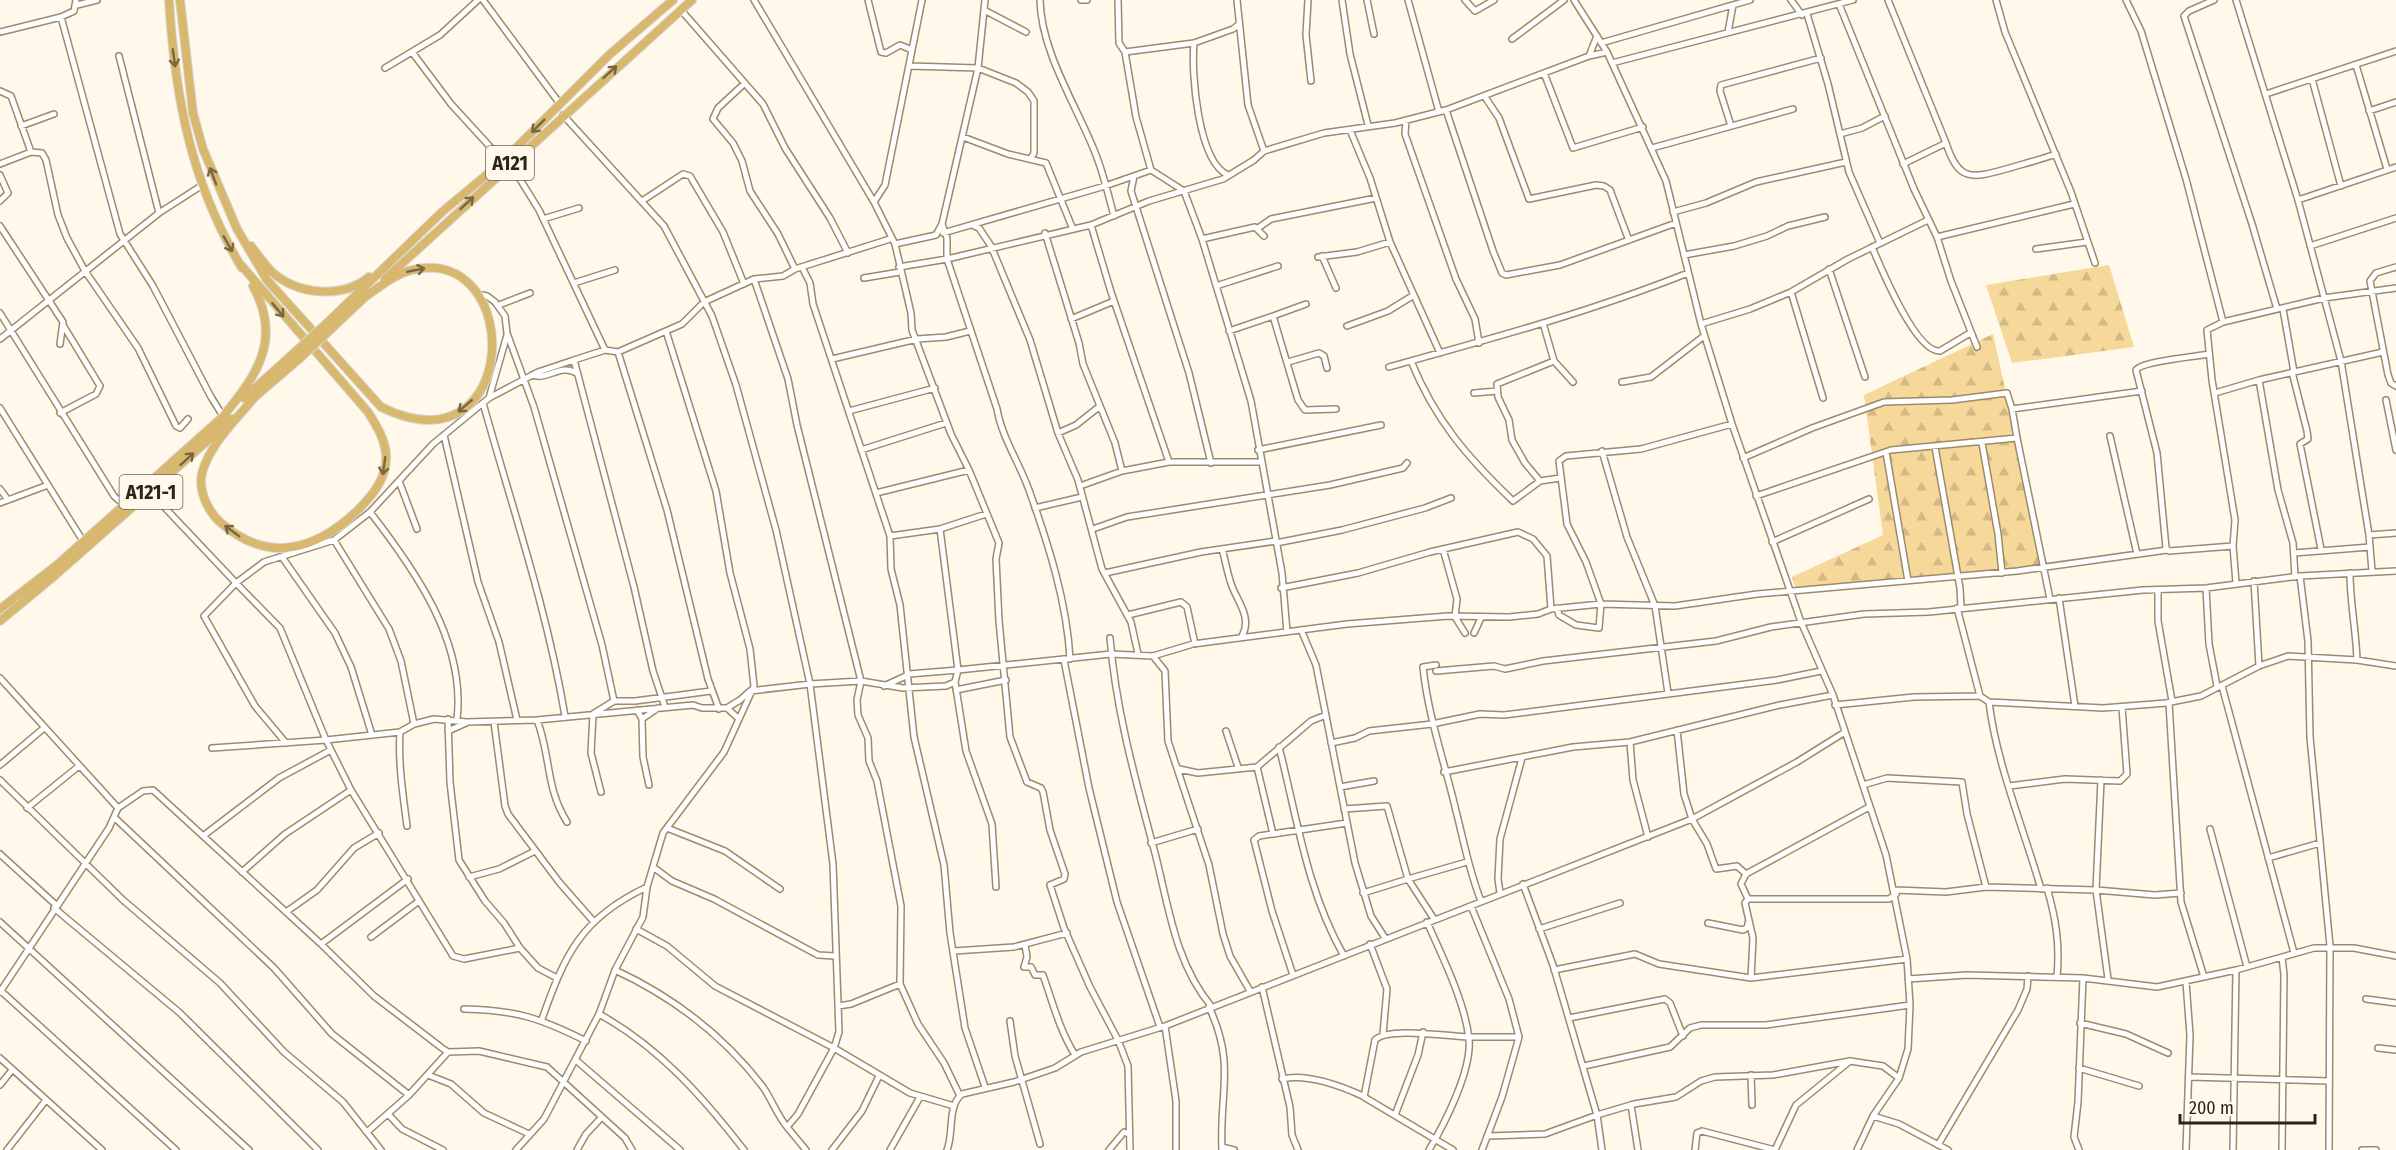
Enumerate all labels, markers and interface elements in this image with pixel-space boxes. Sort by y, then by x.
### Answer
one-way arrow [169,48,180,68]
one-way arrow [603,65,618,79]
one-way arrow [530,118,545,133]
road number: A121 [486,146,534,180]
one-way arrow [207,167,218,185]
one-way arrow [459,196,474,211]
one-way arrow [222,235,234,252]
one-way arrow [406,265,425,276]
one-way arrow [271,302,285,317]
one-way arrow [457,400,473,413]
one-way arrow [180,452,195,466]
one-way arrow [379,456,390,476]
road number: A121-1 [120,475,182,509]
one-way arrow [224,525,240,537]
scale bar [2180,1087,2315,1125]
text: 200 m [2189,1097,2234,1119]

